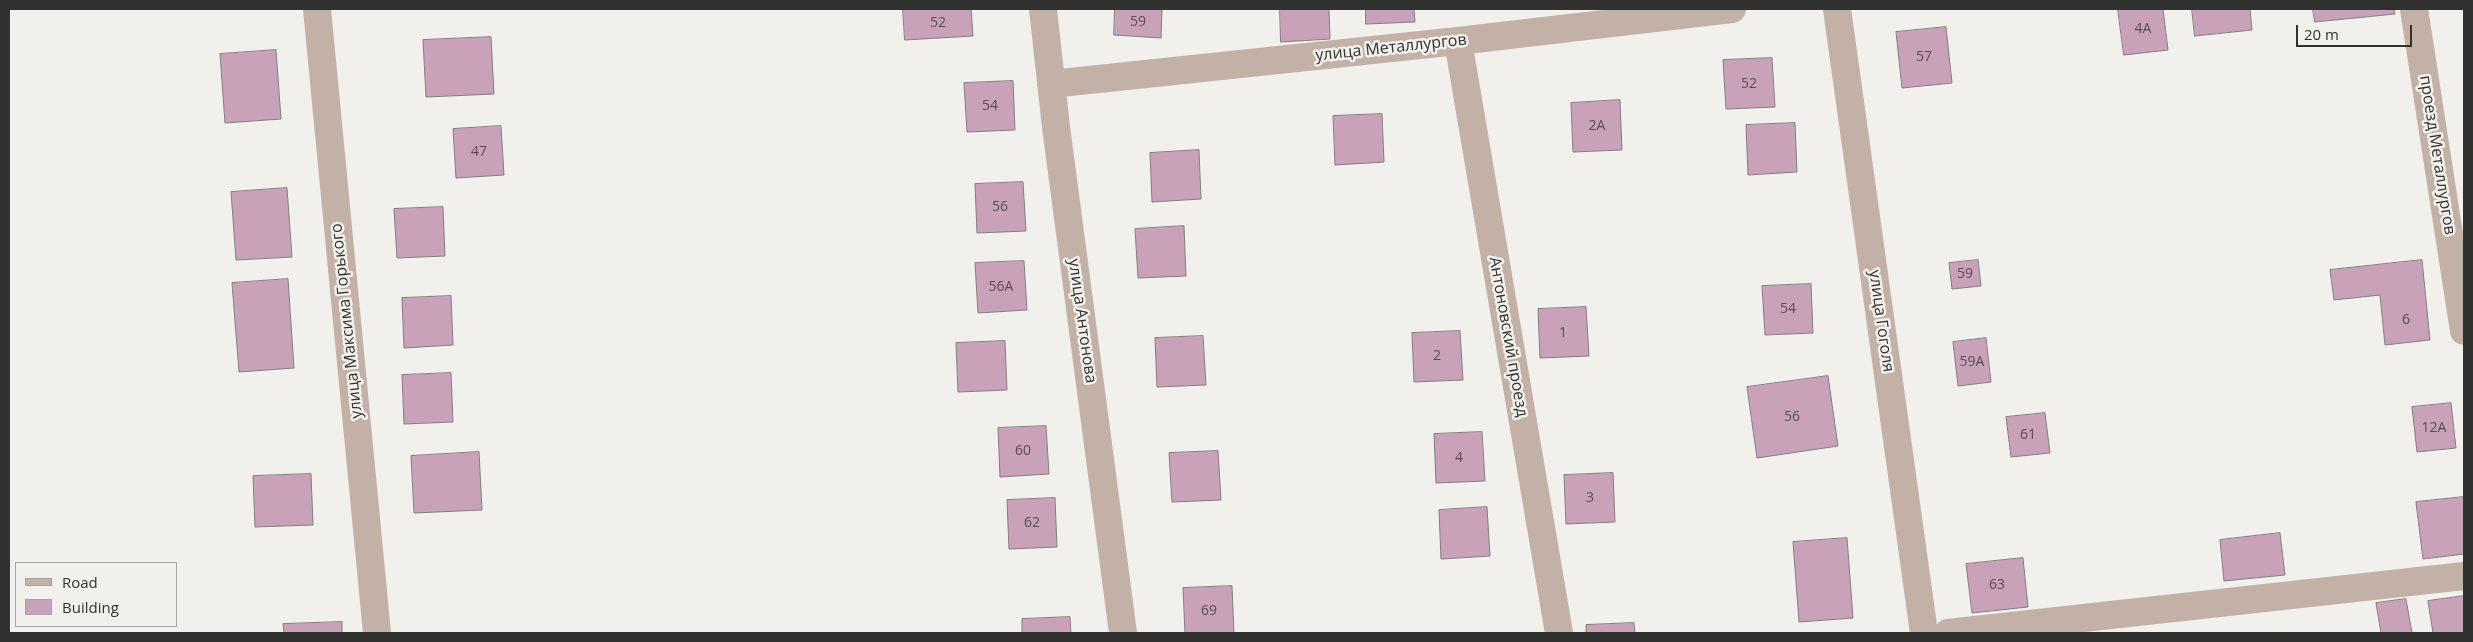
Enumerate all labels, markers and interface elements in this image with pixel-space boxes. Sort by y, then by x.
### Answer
house number: 59 [1130,14,1146,30]
house number: 52 [930,15,946,31]
scale bar [2298,15,2414,47]
house number: 4А [2135,21,2151,37]
text: 20 m [2304,24,2339,44]
street label: улица Металлургов [1314,31,1468,65]
house number: 57 [1916,49,1932,65]
street label: проезд Металлургов [2415,74,2459,236]
house number: 52 [1741,76,1757,92]
house number: 54 [982,98,998,114]
house number: 2А [1589,118,1605,134]
house number: 47 [471,144,487,160]
house number: 56 [992,199,1008,215]
street label: улица Максима Горького [327,222,367,420]
street label: Антоновский проезд [1484,256,1532,418]
street label: улица Антонова [1064,257,1100,385]
house number: 59 [1957,266,1973,282]
street label: улица Гоголя [1864,269,1898,373]
house number: 56А [989,279,1013,295]
house number: 54 [1780,301,1796,317]
house number: 6 [2402,312,2410,328]
house number: 1 [1559,325,1567,341]
house number: 2 [1433,348,1441,364]
house number: 59А [1960,354,1984,370]
house number: 56 [1784,409,1800,425]
house number: 12А [2422,420,2446,436]
house number: 61 [2020,427,2036,443]
house number: 60 [1015,443,1031,459]
house number: 4 [1455,450,1463,466]
house number: 3 [1586,490,1594,506]
house number: 62 [1024,515,1040,531]
legend [15,562,178,627]
text: Road [62,572,98,592]
house number: 63 [1989,577,2005,593]
text: Building [62,597,119,617]
house number: 69 [1201,603,1217,619]

